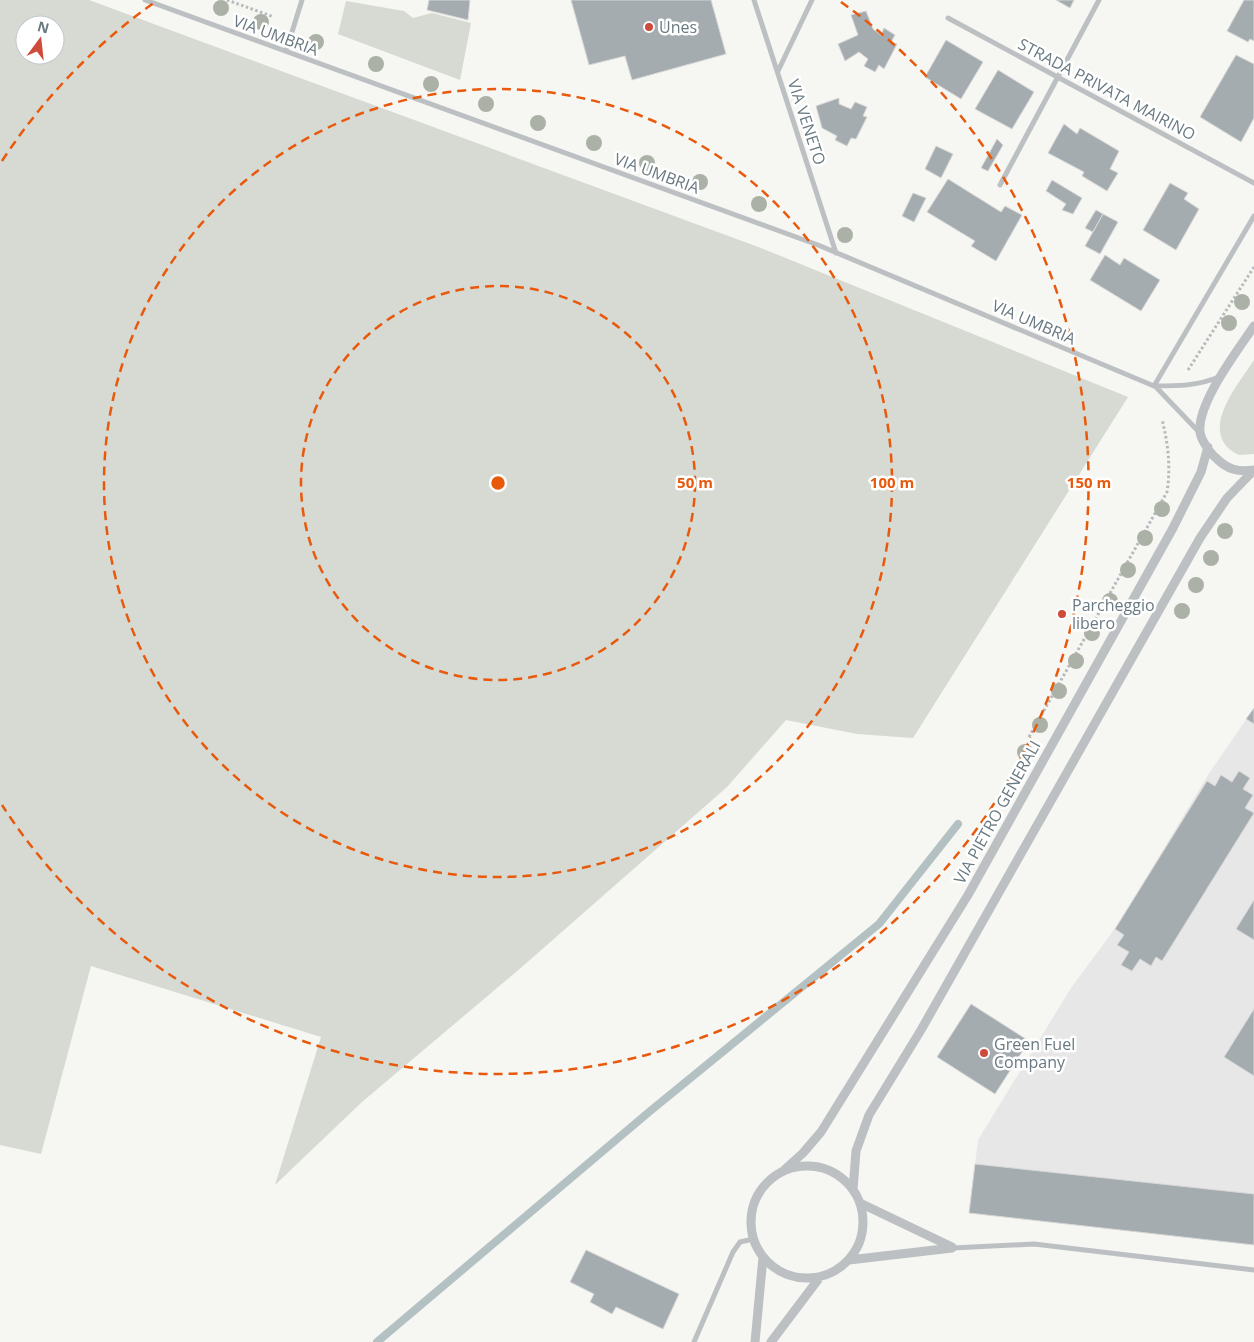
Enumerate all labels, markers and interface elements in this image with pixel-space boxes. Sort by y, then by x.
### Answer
street label: VIA UMBRIA [230,9,322,61]
north arrow [15,15,65,65]
text: N [36,16,51,38]
place label: Unes [659,16,697,38]
marker: Unes [643,21,655,33]
street label: STRADA PRIVATA MAIRINO [1014,33,1200,145]
street label: VIA VENETO [783,76,831,168]
street label: VIA UMBRIA [611,147,703,199]
street label: VIA UMBRIA [989,294,1080,350]
text: 50 m [677,472,713,492]
text: 100 m [870,472,914,492]
text: 150 m [1067,472,1111,492]
centre of rings [489,474,507,492]
place label: Parcheggio libero [1072,594,1155,634]
marker: Parcheggio libero [1056,608,1068,620]
street label: VIA PIETRO GENERALI [948,736,1046,888]
place label: Green Fuel Company [994,1033,1075,1073]
marker: Green Fuel Company [978,1047,990,1059]

